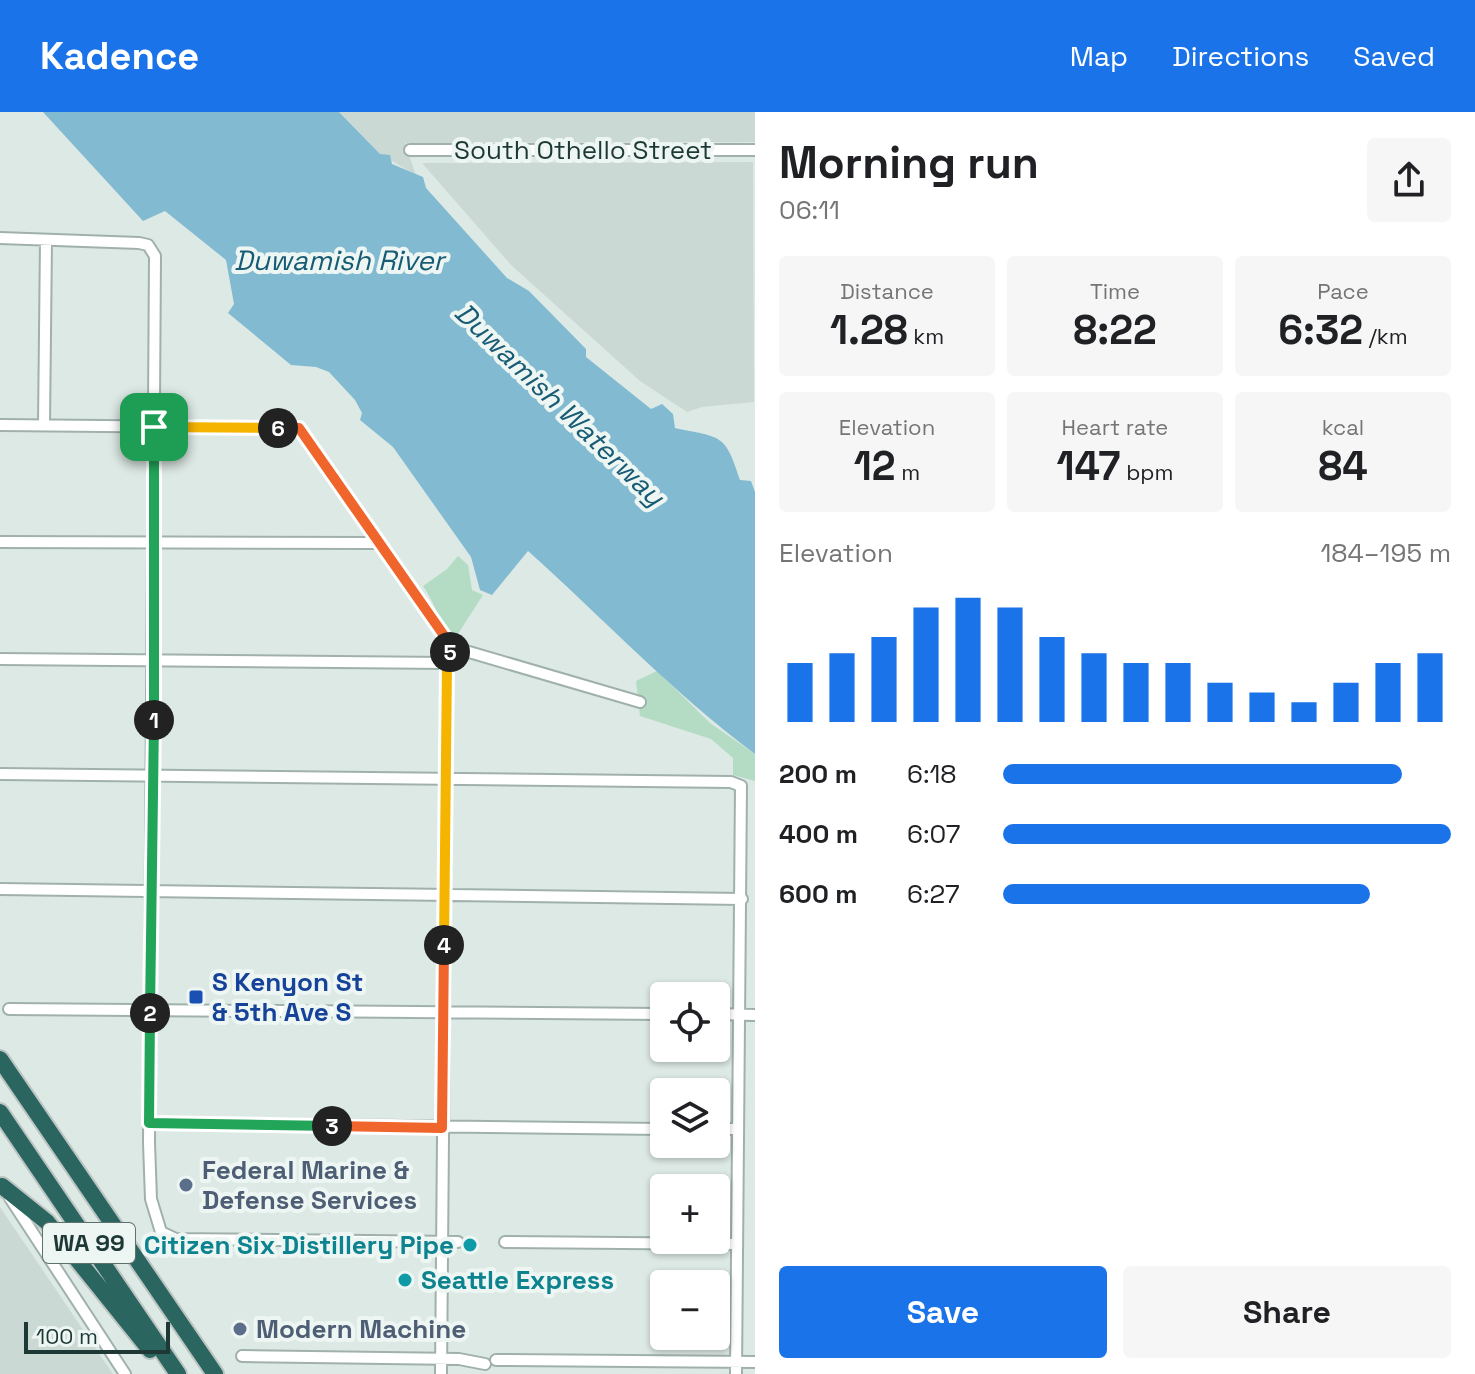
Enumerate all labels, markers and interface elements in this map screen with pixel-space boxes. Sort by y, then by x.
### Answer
text: Kadence [40,32,199,80]
text: Map [1070,38,1128,74]
text: Directions [1172,38,1309,74]
text: Saved [1353,38,1435,74]
street label: South Othello Street [454,133,712,167]
text: Morning run [779,135,1039,191]
button: share [1367,138,1451,222]
text: 06:11 [779,193,840,227]
water label: Duwamish River [234,242,448,278]
text: Distance [840,277,934,305]
text: Time [1090,277,1140,305]
text: Pace [1317,277,1369,305]
water label: Duwamish Waterway [448,295,674,515]
text: 1.28 [830,305,908,356]
text: 8:22 [1073,305,1157,356]
text: 6:32 [1278,305,1363,356]
text: km [908,322,944,350]
text: /km [1363,322,1408,350]
pin [120,393,188,461]
icon: arrive [132,405,176,449]
pin: 6 [258,408,298,448]
text: Elevation [839,413,935,441]
text: Heart rate [1062,413,1168,441]
text: kcal [1322,413,1364,441]
text: 6 [271,414,285,442]
text: 12 [854,441,896,492]
text: 147 [1057,441,1121,492]
text: 84 [1318,441,1368,492]
text: m [896,458,920,486]
text: bpm [1121,458,1173,486]
text: Elevation [779,536,893,570]
text: 184–195 m [1321,536,1451,570]
pin: 5 [430,632,470,672]
text: 5 [443,638,457,666]
pin: 1 [134,700,174,740]
text: 1 [149,706,159,734]
text: 200 m [779,757,857,791]
text: 6:18 [907,757,957,791]
text: 400 m [779,817,858,851]
text: 6:07 [907,817,960,851]
text: 600 m [779,877,858,911]
text: 6:27 [907,877,960,911]
pin: 4 [424,925,464,965]
text: 4 [437,931,451,959]
place label: S Kenyon St & 5th Ave S [212,965,363,1029]
map controls [650,982,730,1350]
button: locate [650,982,730,1062]
marker: S Kenyon St & 5th Ave S [187,988,205,1006]
pin: 2 [130,993,170,1033]
text: 2 [143,999,157,1027]
button: layers [650,1078,730,1158]
pin: 3 [312,1106,352,1146]
text: 3 [325,1112,339,1140]
place label: Federal Marine & Defense Services [202,1153,417,1217]
button: + [650,1174,730,1254]
marker: Federal Marine & Defense Services [177,1176,195,1194]
road number: WA 99 [43,1223,135,1263]
place label: Citizen Six Distillery Pipe [144,1228,454,1262]
marker: Citizen Six Distillery Pipe [461,1236,479,1254]
place label: Seattle Express [421,1263,614,1297]
button: Save [779,1266,1107,1358]
button: Share [1123,1266,1451,1358]
button: − [650,1270,730,1350]
marker: Seattle Express [396,1271,414,1289]
place label: Modern Machine [256,1312,466,1346]
scale bar [24,1318,170,1354]
marker: Modern Machine [231,1320,249,1338]
text: 100 m [36,1322,98,1350]

